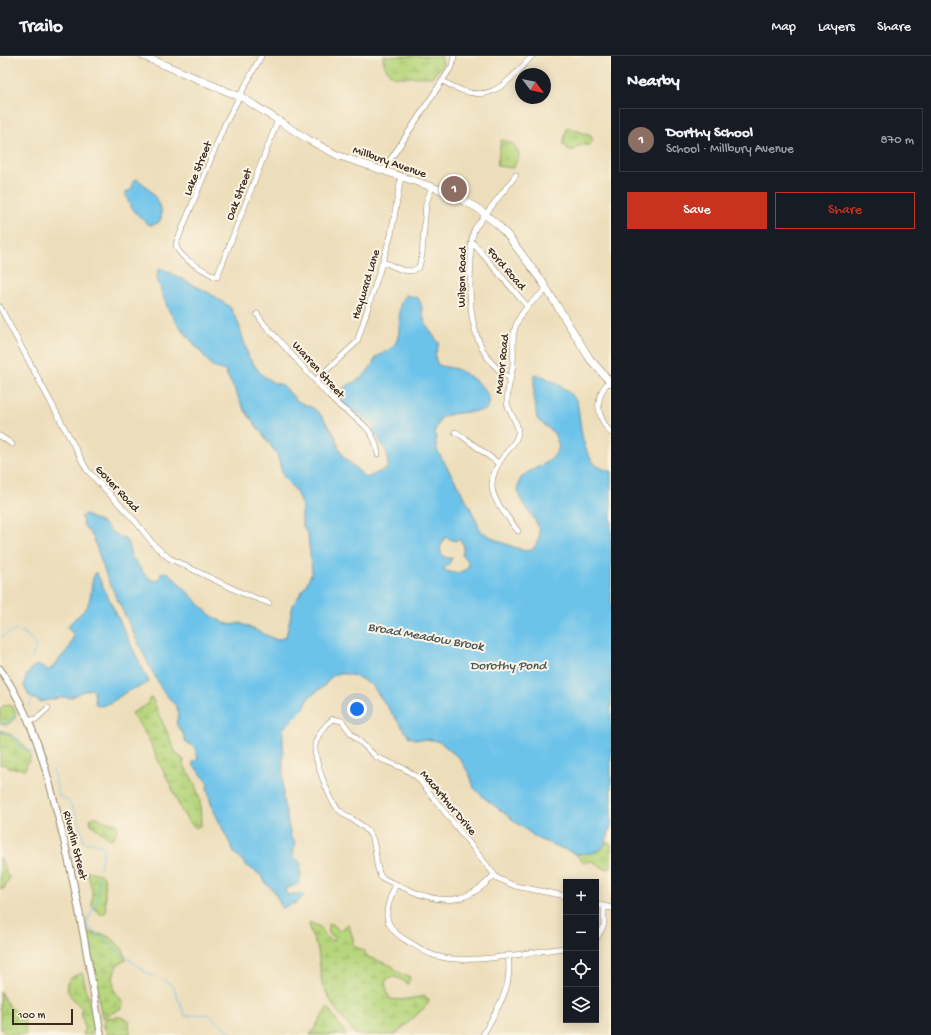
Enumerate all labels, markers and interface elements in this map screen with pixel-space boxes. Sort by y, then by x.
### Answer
text: Trailo [20,16,63,39]
text: Map [772,19,796,36]
text: Layers [818,19,855,36]
text: Share [877,19,911,36]
north arrow [515,68,551,104]
text: Nearby [627,72,680,92]
text: Dorthy School [666,124,753,142]
text: 1 [638,133,644,148]
text: 870 m [880,133,914,148]
street label: Lake Street [182,138,217,198]
text: School · Millbury Avenue [666,142,794,157]
street label: Millbury Avenue [351,144,429,182]
street label: Oak Street [224,166,256,222]
pin: 1 [441,174,467,204]
button: Save [627,192,767,229]
button: Share [775,192,915,229]
street label: Ford Road [482,244,529,295]
street label: Wilson Road [455,246,471,308]
street label: Hayward Lane [350,247,384,321]
street label: Manor Road [493,333,513,395]
street label: Warren Street [288,339,348,403]
street label: Gover Road [91,463,142,516]
water label: Broad Meadow Brook [367,620,486,655]
water label: Dorothy Pond [470,659,547,674]
your location [347,699,367,719]
street label: MacArthur Drive [416,768,479,839]
street label: Riverlin Street [59,810,90,882]
map controls [563,879,599,1023]
button: + [563,879,599,915]
button: − [563,915,599,951]
button: locate [563,951,599,987]
button: layers [563,987,599,1023]
scale bar [12,1007,73,1026]
text: 100 m [18,1010,45,1022]

